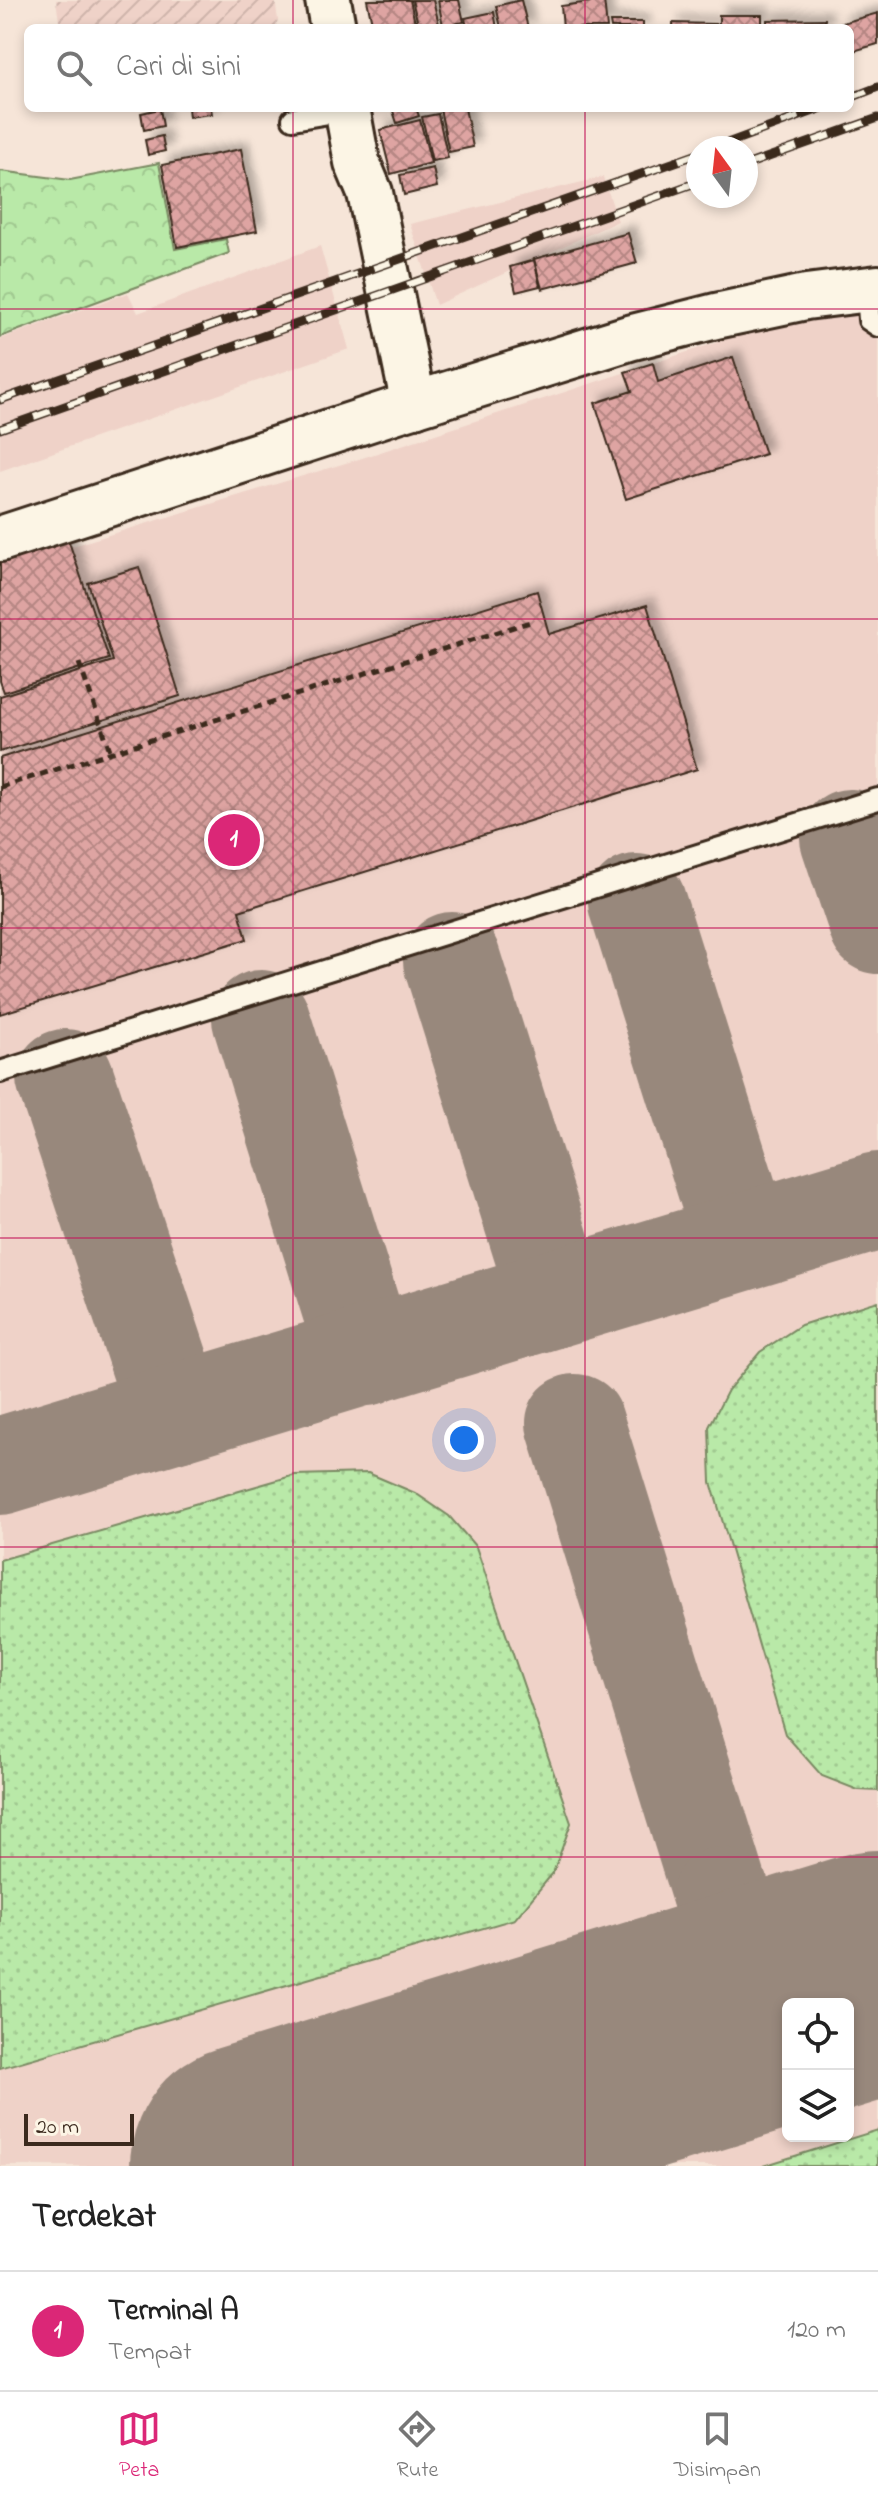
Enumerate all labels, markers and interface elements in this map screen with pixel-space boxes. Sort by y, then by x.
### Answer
search box [24,24,854,112]
icon: search [52,46,96,90]
text: Cari di sini [116,46,242,90]
north arrow [686,136,758,208]
pin: 1 [208,810,260,870]
your location [444,1420,484,1460]
map controls [782,1998,854,2142]
button: locate [782,1998,854,2070]
button: layers [782,2070,854,2142]
scale bar [24,2110,134,2146]
text: 20 m [36,2112,79,2144]
text: Terdekat [32,2193,156,2243]
text: Terminal A [108,2290,239,2334]
text: 1 [54,2312,62,2350]
text: 120 m [787,2312,846,2350]
text: Tempat [108,2334,192,2372]
tab: Peta [117,2407,161,2487]
tab: Rute [395,2407,439,2487]
tab: Disimpan [674,2407,761,2487]

